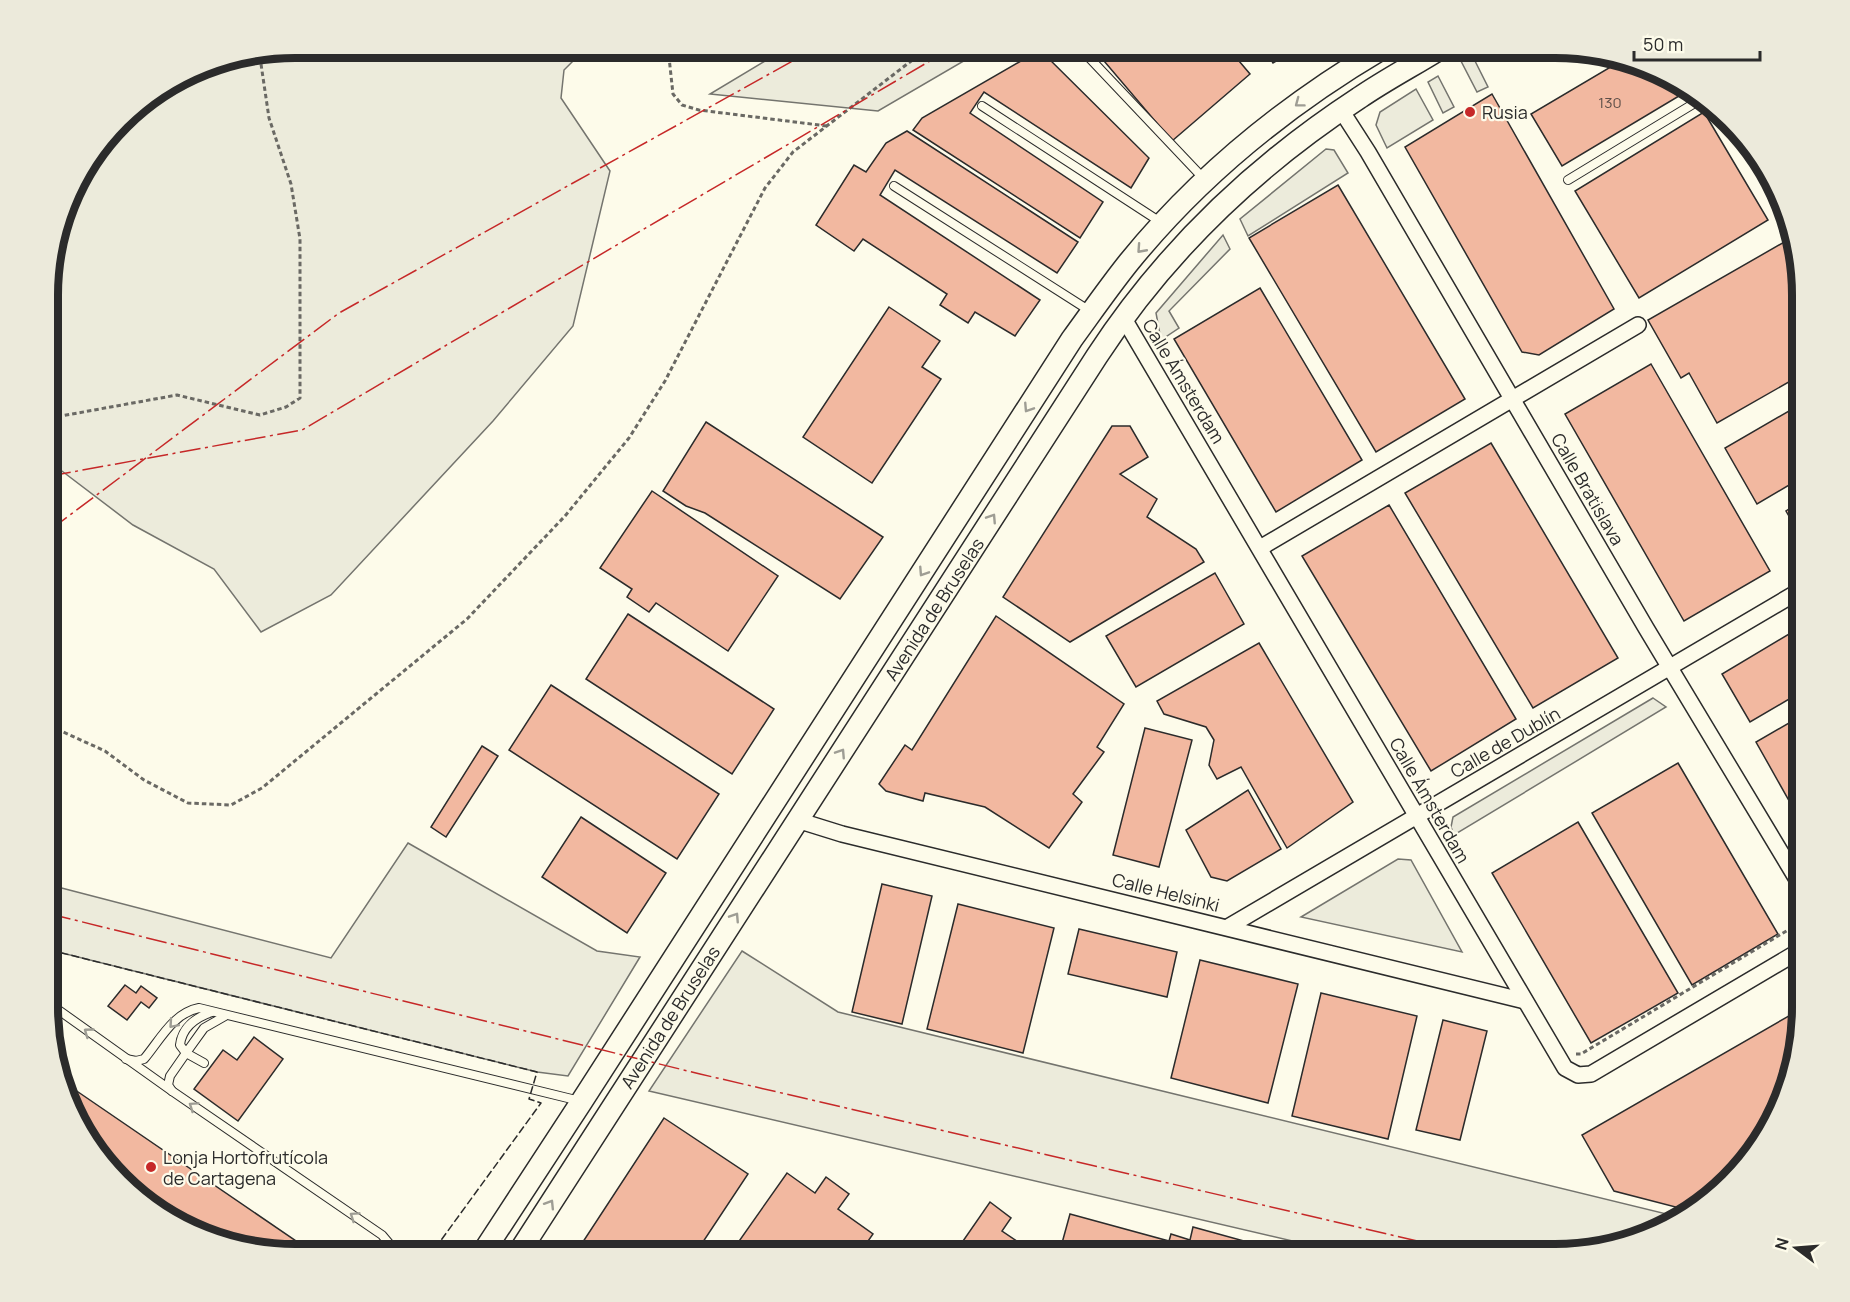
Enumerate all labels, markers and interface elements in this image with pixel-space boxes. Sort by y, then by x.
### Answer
scale bar [1634,24,1760,62]
text: 50 m [1643,32,1683,56]
house number: 130 [1598,92,1622,113]
one-way arrow [1295,96,1306,107]
place label: Rusia [1482,100,1528,124]
marker: Rusia [1463,105,1477,119]
one-way arrow [1137,243,1148,253]
street label: Calle Ámsterdam [1137,314,1231,448]
one-way arrow [1024,401,1035,412]
street label: Calle Bratislava [1546,428,1630,550]
one-way arrow [985,514,996,525]
street label: Avenida de Bruselas [879,533,989,685]
one-way arrow [918,566,930,576]
street label: Calle de Dublín [1446,701,1564,783]
street label: Calle Ámsterdam [1384,733,1476,867]
one-way arrow [833,749,845,759]
street label: Calle Helsinki [1110,867,1222,917]
one-way arrow [727,912,738,923]
street label: Avenida de Bruselas [615,941,725,1093]
one-way arrow [169,1017,180,1027]
one-way arrow [84,1028,95,1039]
one-way arrow [189,1102,200,1113]
place label: Lonja Hortofrutícola de Cartagena [163,1145,328,1190]
marker: Lonja Hortofrutícola de Cartagena [144,1160,158,1174]
one-way arrow [542,1200,554,1210]
one-way arrow [350,1212,361,1223]
north arrow [1766,1218,1826,1278]
text: N [1769,1235,1794,1252]

